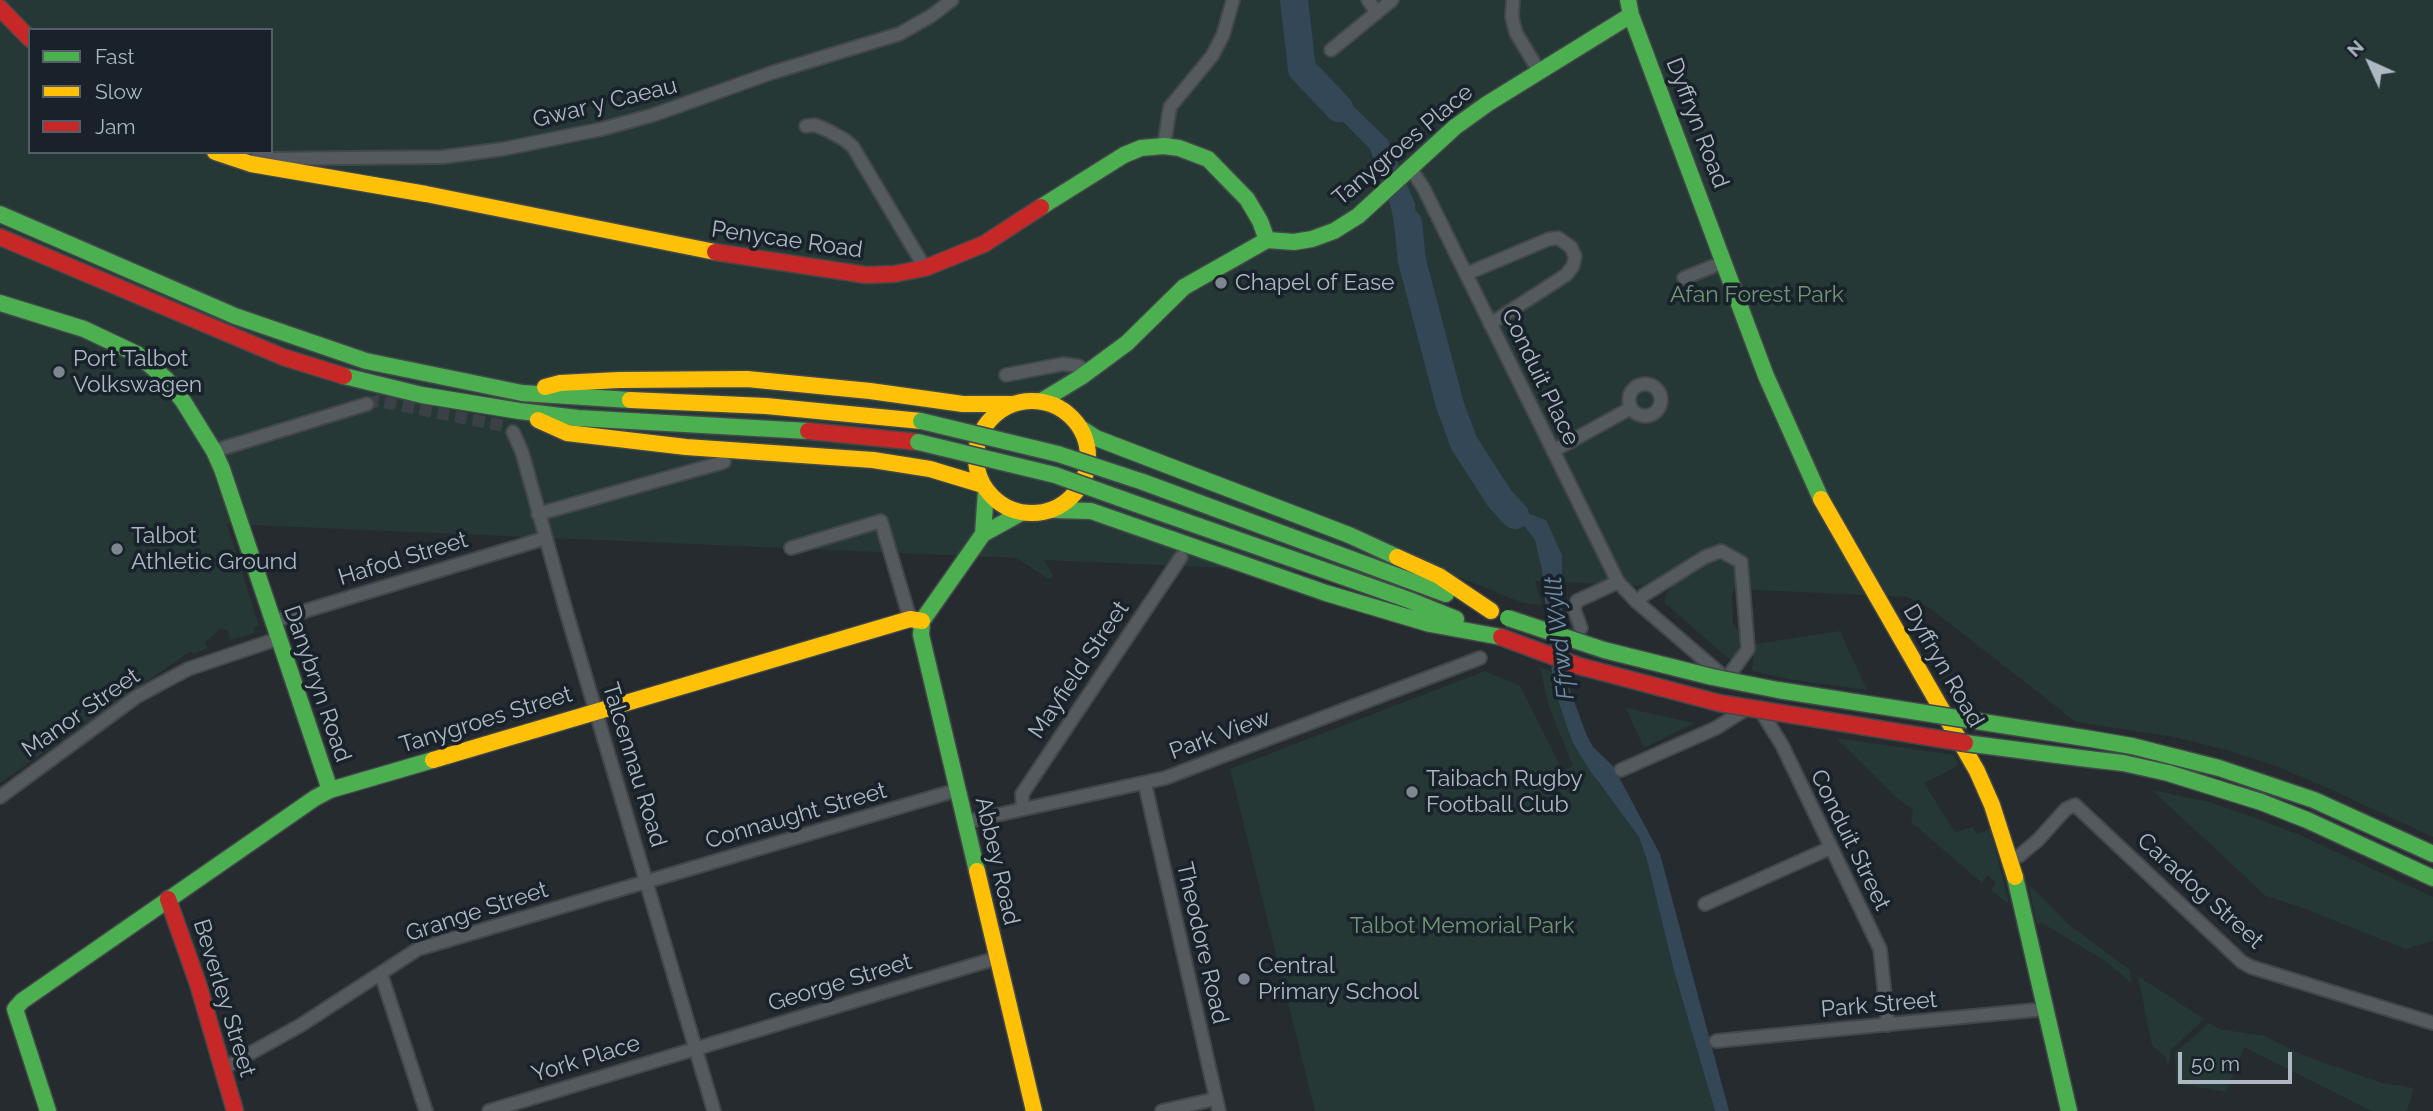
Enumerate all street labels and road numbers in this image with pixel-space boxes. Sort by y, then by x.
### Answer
street label: Dyffryn Road [1660,54,1734,192]
street label: Gwar y Caeau [530,72,680,134]
street label: Tanygroes Place [1327,78,1479,212]
street label: Penycae Road [710,216,864,264]
street label: Conduit Place [1495,304,1585,450]
street label: Hafod Street [335,526,471,592]
street label: Mayfield Street [1023,596,1135,744]
street label: Dyffryn Road [1897,600,1989,732]
street label: Danybryn Road [277,602,357,766]
street label: Manor Street [17,662,145,764]
street label: Talcennau Road [596,679,672,851]
street label: Tanygroes Street [396,681,576,759]
street label: Park View [1166,704,1274,766]
street label: Conduit Street [1804,765,1896,915]
street label: Connaught Street [702,777,890,855]
street label: Abbey Road [969,794,1025,928]
street label: Caradog Street [2131,827,2269,955]
street label: Theodore Road [1170,860,1234,1026]
street label: Grange Street [402,876,552,948]
street label: Beverley Street [187,916,261,1080]
street label: George Street [765,948,915,1018]
street label: Park Street [1820,986,1938,1024]
street label: York Place [529,1029,643,1089]

